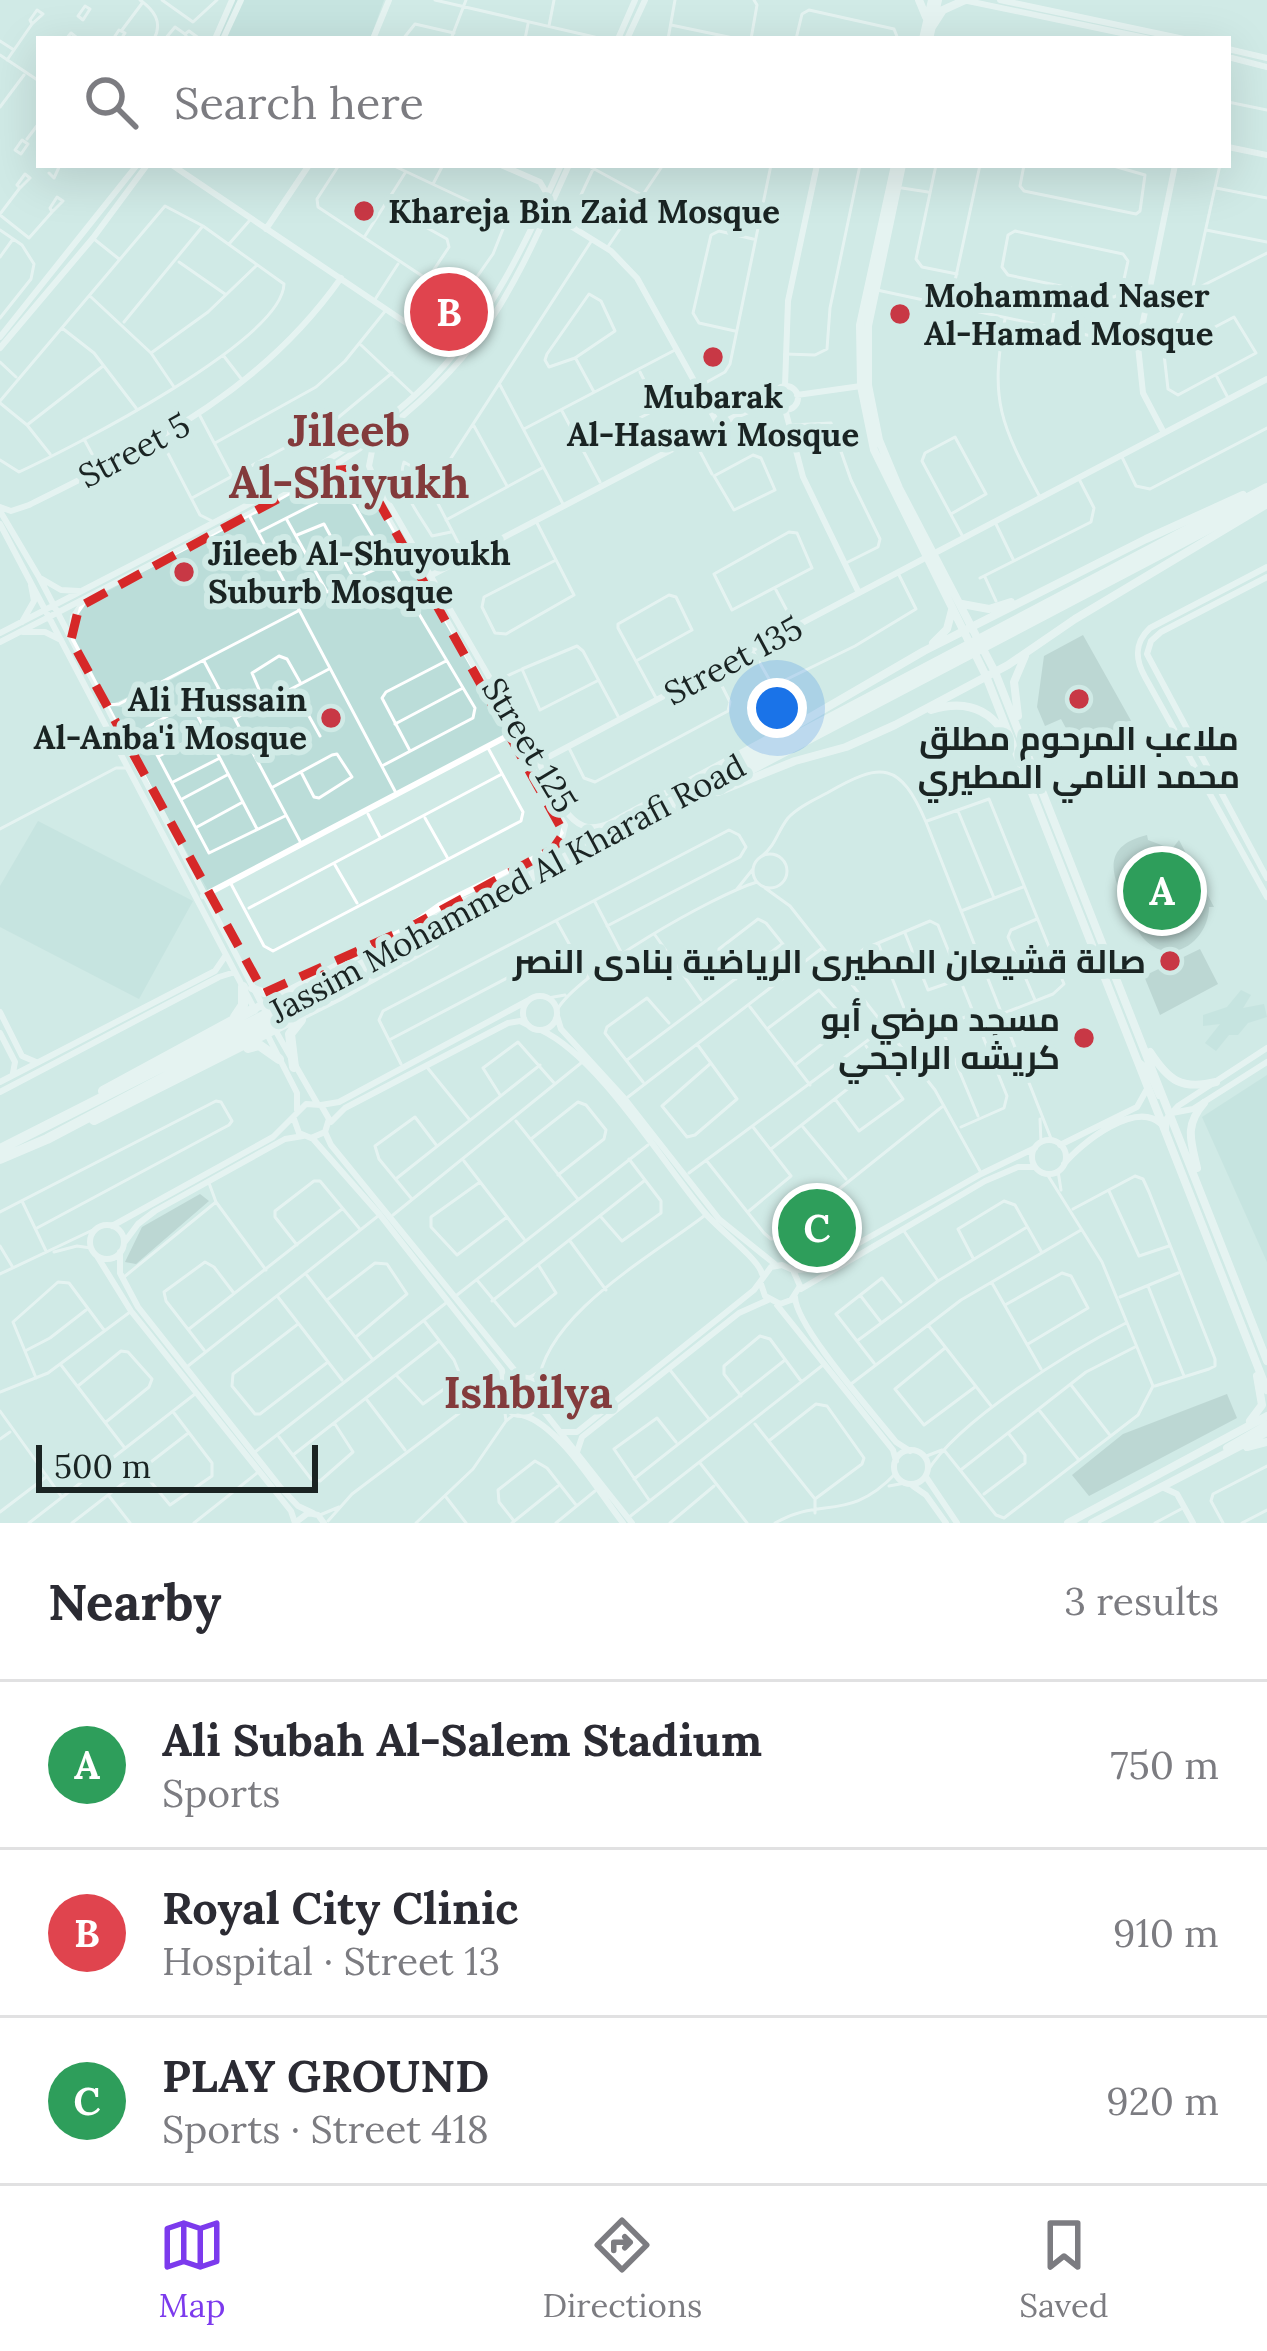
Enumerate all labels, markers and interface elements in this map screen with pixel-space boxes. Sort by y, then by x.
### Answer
search box [36,36,1231,168]
icon: search [78,69,144,135]
text: Search here [174,74,424,131]
place label: Khareja Bin Zaid Mosque [388,190,780,232]
marker: Khareja Bin Zaid Mosque [351,198,377,224]
pin: B [410,267,488,357]
place label: Mohammad Naser Al-Hamad Mosque [924,274,1213,354]
marker: Mohammad Naser Al-Hamad Mosque [887,301,913,327]
marker: Mubarak Al-Hasawi Mosque [700,344,726,370]
place label: Mubarak Al-Hasawi Mosque [567,375,859,455]
district label: Jileeb Al-Shiyukh [229,401,469,510]
street label: Street 5 [71,403,197,497]
place label: Jileeb Al-Shuyoukh Suburb Mosque [208,532,511,612]
marker: Jileeb Al-Shuyoukh Suburb Mosque [171,559,197,585]
street label: Street 135 [657,606,809,714]
street label: Street 125 [473,670,587,820]
place label: Ali Hussain Al-Anba'i Mosque [34,678,307,758]
your location [747,678,807,738]
marker: ملاعب المرحوم مطلق محمد النامي المطيري [1066,686,1092,712]
marker: Ali Hussain Al-Anba'i Mosque [318,705,344,731]
place label: ملاعب المرحوم مطلق محمد النامي المطيري [918,717,1240,803]
street label: Jassim Mohammed Al Kharafi Road [261,744,752,1032]
pin: A [1123,846,1201,936]
place label: صالة قشيعان المطيرى الرياضية بنادى النصر [512,940,1146,982]
marker: صالة قشيعان المطيرى الرياضية بنادى النصر [1157,948,1183,974]
place label: مسجد مرضي أبو كريشه الراجحي [821,998,1060,1084]
marker: مسجد مرضي أبو كريشه الراجحي [1071,1025,1097,1051]
pin: C [778,1183,856,1273]
district label: Ishbilya [443,1363,613,1420]
scale bar [36,1439,318,1492]
text: 500 m [54,1445,151,1487]
text: Nearby [48,1569,221,1634]
text: 3 results [1064,1576,1219,1626]
text: Ali Subah Al-Salem Stadium [162,1711,762,1768]
text: A [74,1740,100,1790]
text: 750 m [1110,1740,1219,1790]
text: Sports [162,1768,280,1818]
text: Royal City Clinic [162,1879,519,1936]
text: B [74,1908,100,1958]
text: 910 m [1113,1908,1219,1958]
text: Hospital · Street 13 [162,1936,500,1986]
text: PLAY GROUND [162,2047,489,2104]
text: C [74,2076,100,2126]
text: 920 m [1106,2076,1219,2126]
text: Sports · Street 418 [162,2104,489,2154]
tab: Map [158,2212,226,2326]
tab: Directions [543,2212,702,2326]
tab: Saved [1019,2212,1108,2326]

